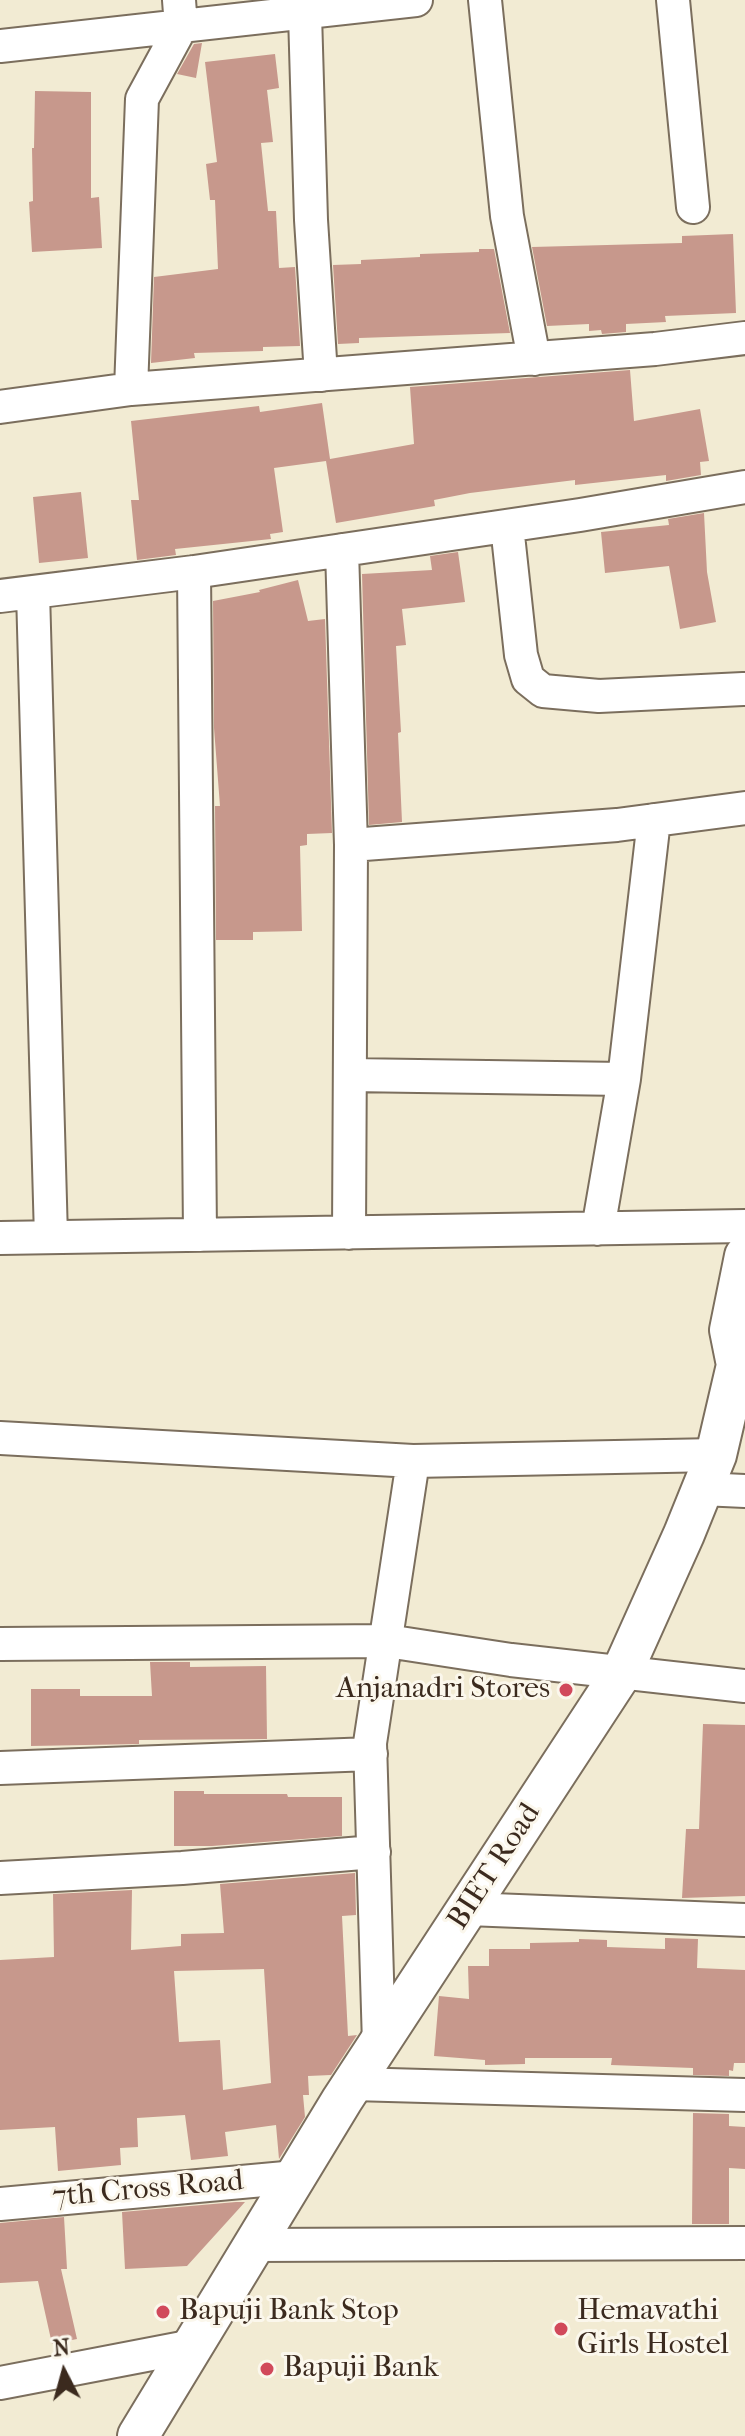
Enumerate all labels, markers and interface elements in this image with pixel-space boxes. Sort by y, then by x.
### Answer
place label: Anjanadri Stores [336,1672,550,1708]
marker: Anjanadri Stores [557,1681,575,1699]
street label: BIET Road [441,1797,549,1937]
street label: 7th Cross Road [51,2164,245,2216]
place label: Bapuji Bank Stop [179,2294,399,2330]
place label: Hemavathi Girls Hostel [577,2294,729,2364]
marker: Bapuji Bank Stop [154,2303,172,2321]
marker: Hemavathi Girls Hostel [552,2320,570,2338]
north arrow [24,2332,104,2412]
text: N [52,2334,71,2362]
place label: Bapuji Bank [283,2351,439,2387]
marker: Bapuji Bank [258,2360,276,2378]

